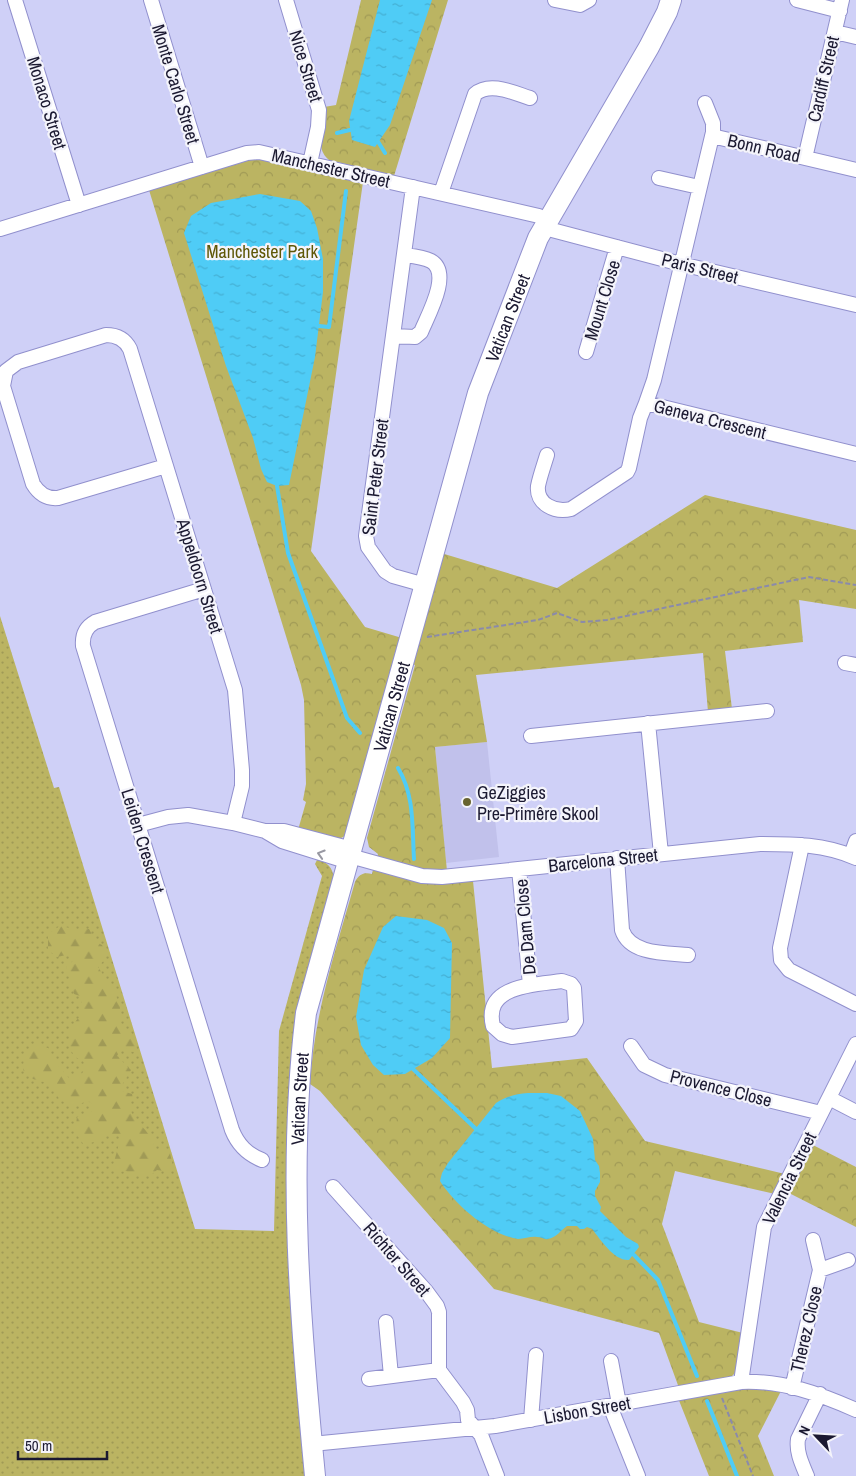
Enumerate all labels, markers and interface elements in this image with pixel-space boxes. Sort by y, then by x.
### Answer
street label: Monte Carlo Street [146,21,206,147]
street label: Nice Street [283,27,329,105]
street label: Cardiff Street [801,34,845,124]
street label: Monaco Street [21,53,73,153]
street label: Bonn Road [725,128,803,168]
street label: Manchester Street [269,142,393,194]
park label: Manchester Park [206,239,318,264]
street label: Paris Street [659,246,741,290]
street label: Mount Close [578,257,626,343]
street label: Vatican Street [479,270,535,366]
street label: Geneva Crescent [651,393,769,445]
street label: Saint Peter Street [355,417,395,537]
street label: Appeldoorn Street [170,514,229,637]
street label: Vatican Street [367,659,415,755]
place label: GeZiggies Pre-Primêre Skool [477,780,598,826]
street label: Leiden Crescent [115,786,171,896]
marker: GeZiggies Pre-Primêre Skool [461,796,473,808]
street label: Barcelona Street [547,842,659,878]
one-way arrow [318,849,326,859]
street label: De Dam Close [508,878,542,976]
street label: Vatican Street [284,1051,314,1145]
street label: Provence Close [667,1063,775,1113]
street label: Valencia Street [756,1128,822,1228]
street label: Richter Street [358,1216,436,1302]
street label: Therez Close [784,1283,828,1375]
street label: Lisbon Street [542,1390,632,1430]
north arrow [791,1411,841,1461]
text: N [794,1423,814,1438]
scale bar [18,1428,106,1460]
text: 50 m [25,1435,52,1456]

